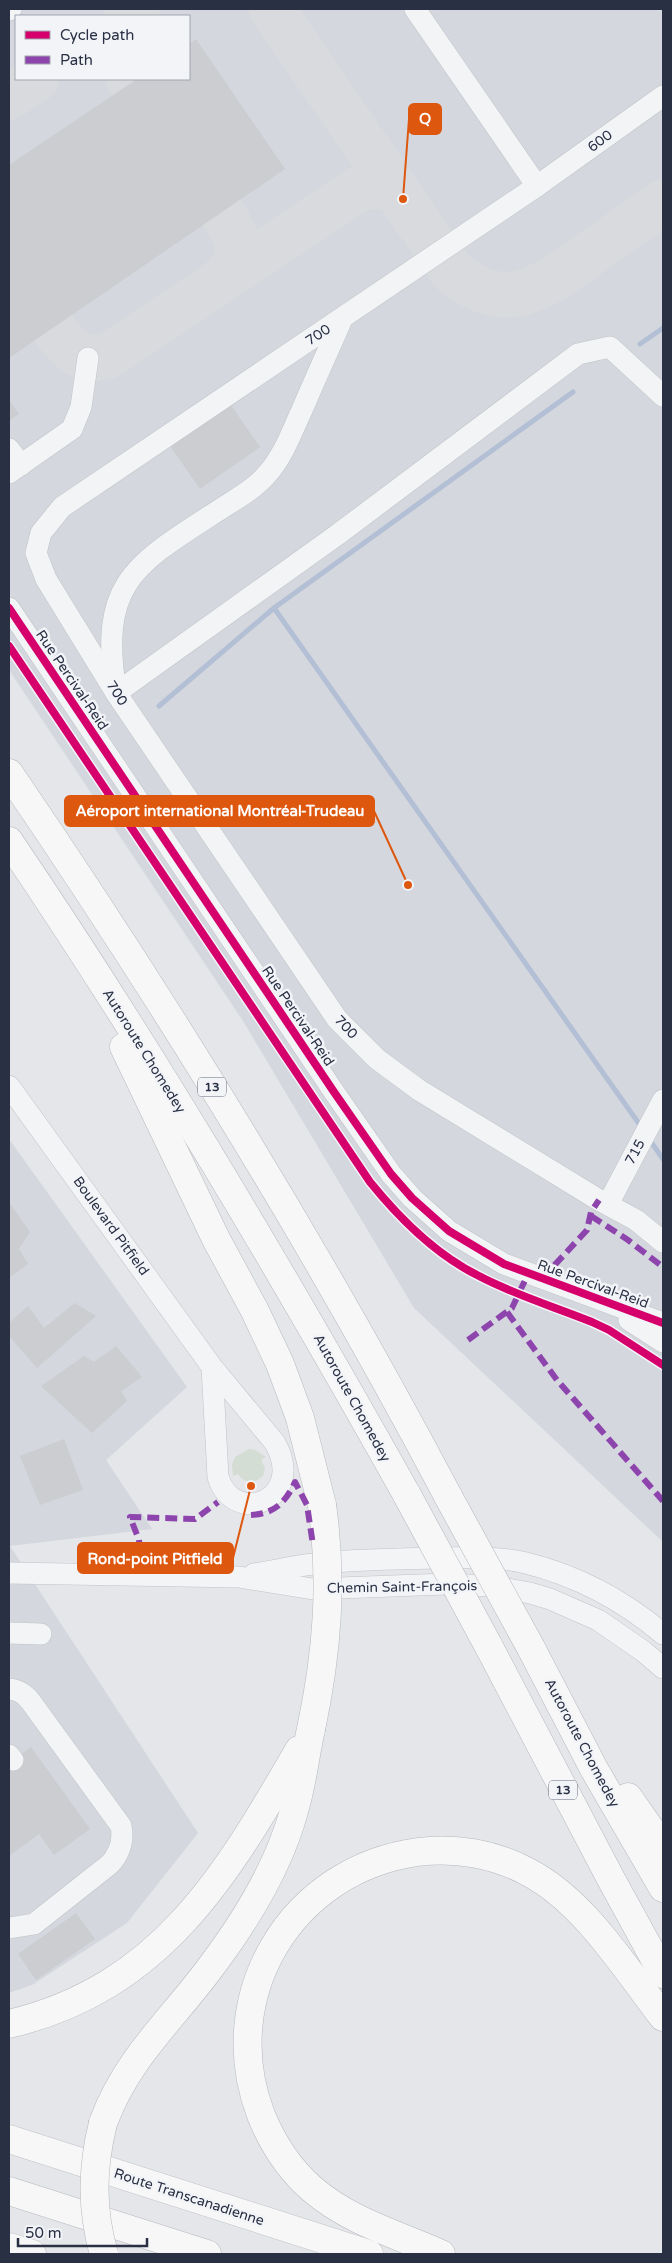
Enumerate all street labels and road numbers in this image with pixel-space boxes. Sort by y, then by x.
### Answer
street label: 600 [584,126,616,156]
street label: 700 [302,320,334,349]
street label: Rue Percival-Reid [32,627,112,733]
street label: 700 [103,677,131,709]
street label: Rue Percival-Reid [258,963,338,1069]
street label: Autoroute Chomedey [99,986,189,1117]
street label: 700 [331,1012,361,1043]
road number: 13 [198,1078,226,1096]
street label: 715 [621,1136,649,1168]
street label: Boulevard Pitfield [69,1173,153,1279]
street label: Rue Percival-Reid [535,1256,651,1312]
street label: Autoroute Chomedey [310,1331,394,1465]
street label: Chemin Saint-François [327,1577,477,1597]
street label: Autoroute Chomedey [541,1676,623,1811]
road number: 13 [549,1780,577,1800]
street label: Route Transcanadienne [112,2165,266,2229]

